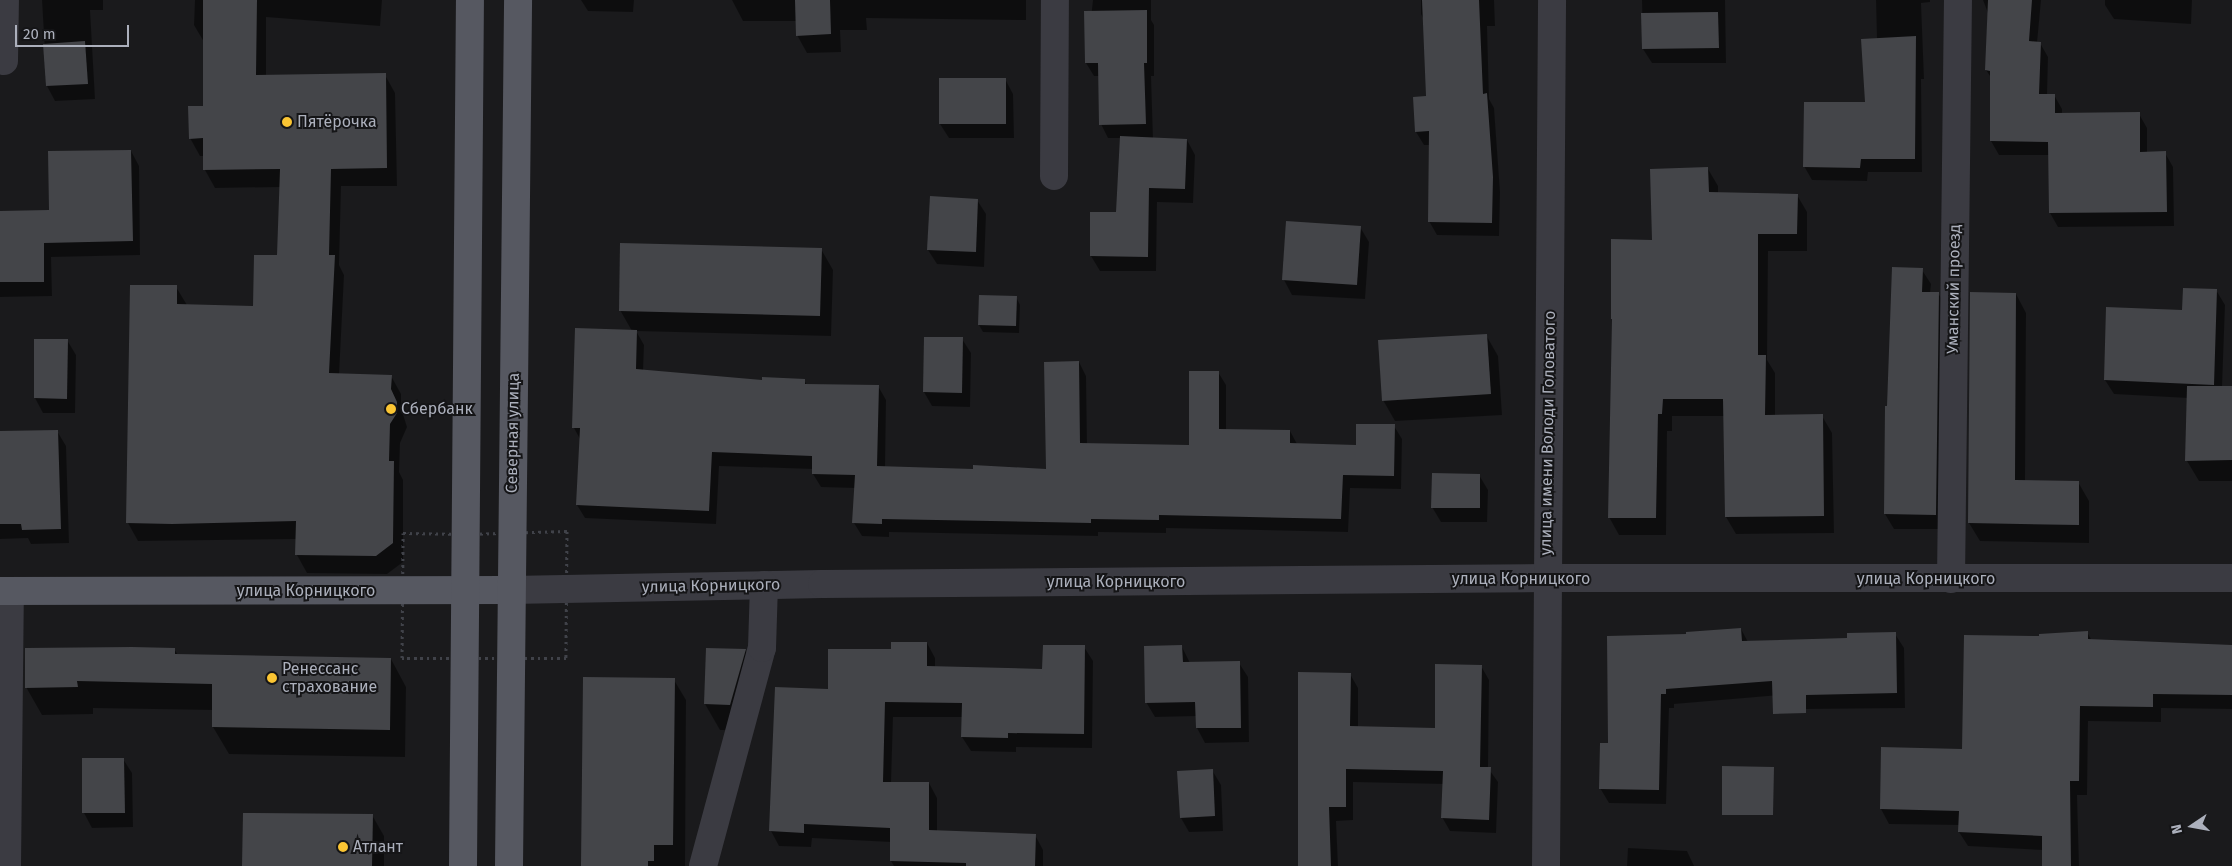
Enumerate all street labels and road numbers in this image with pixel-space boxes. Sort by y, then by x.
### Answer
street label: Уманский проезд [1943,224,1965,354]
street label: улица имени Володи Головатого [1536,310,1560,556]
street label: Северная улица [502,373,524,493]
street label: улица Корницкого [1452,569,1590,589]
street label: улица Корницкого [1857,569,1995,589]
street label: улица Корницкого [1047,572,1185,592]
street label: улица Корницкого [642,575,780,597]
street label: улица Корницкого [237,581,375,601]

